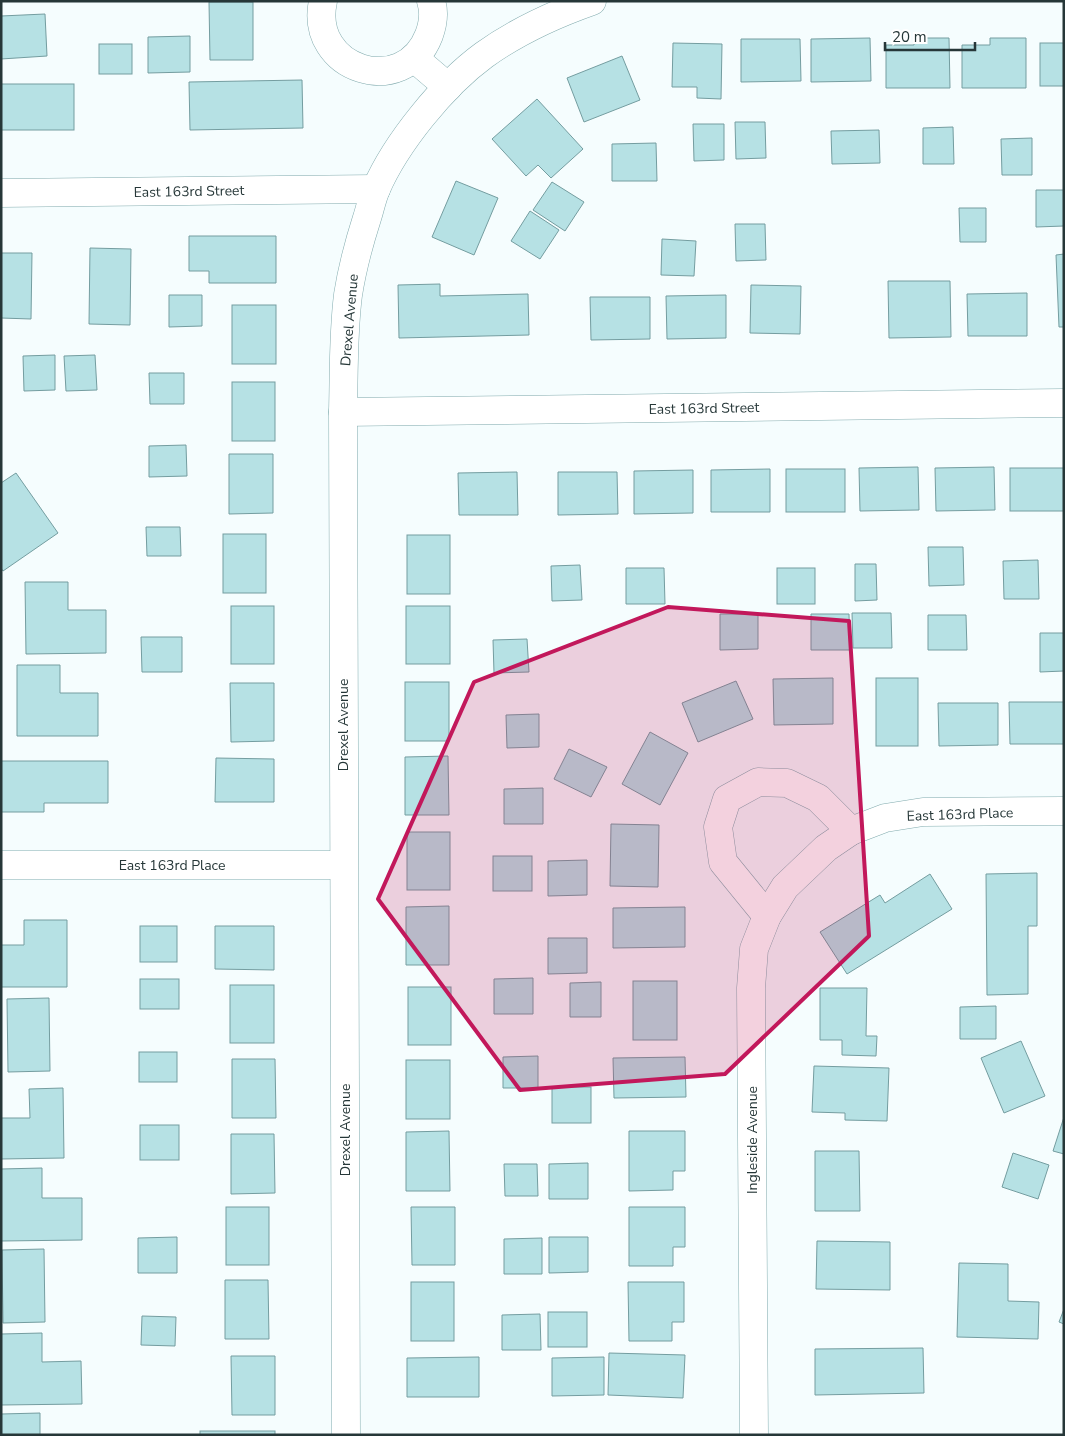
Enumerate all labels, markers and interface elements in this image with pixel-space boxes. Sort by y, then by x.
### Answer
scale bar [885,20,975,52]
text: 20 m [892,27,927,47]
street label: East 163rd Street [133,181,245,202]
street label: Drexel Avenue [336,273,363,367]
street label: East 163rd Street [648,398,760,419]
street label: Drexel Avenue [334,679,353,771]
street label: East 163rd Place [906,803,1014,826]
street label: East 163rd Place [119,856,225,875]
street label: Drexel Avenue [336,1084,355,1176]
street label: Ingleside Avenue [743,1086,762,1194]

